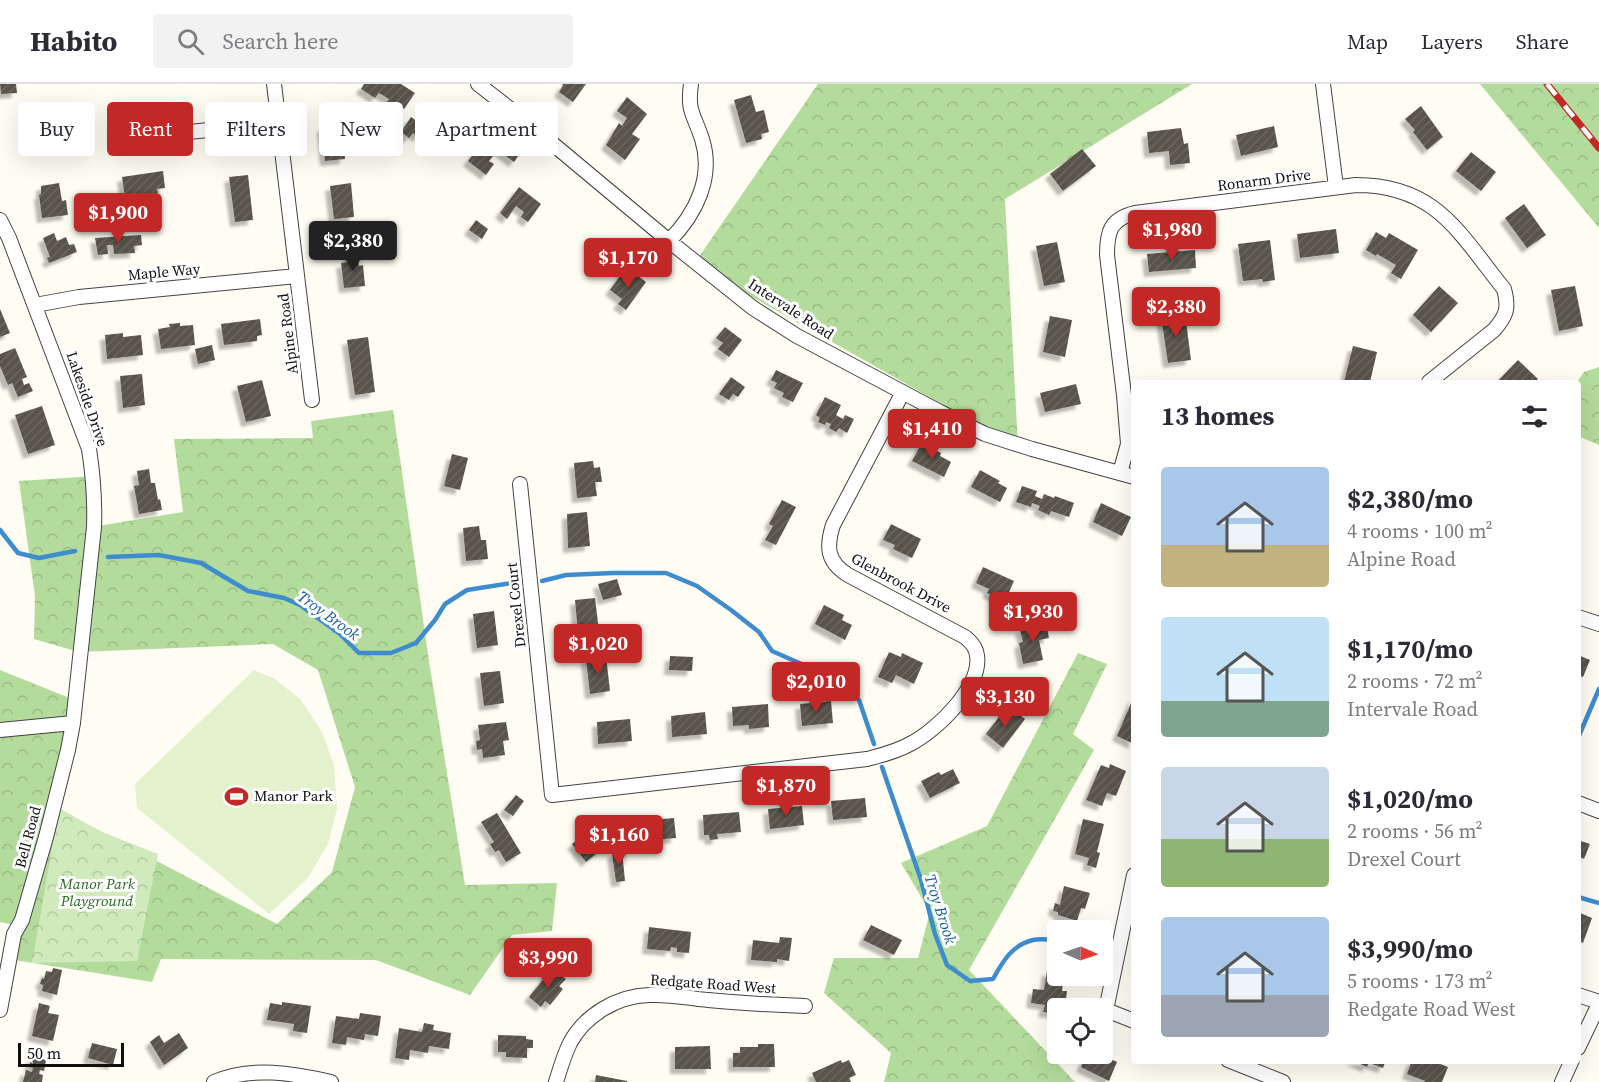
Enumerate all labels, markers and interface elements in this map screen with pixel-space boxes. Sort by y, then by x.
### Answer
search box [153,14,573,68]
text: Habito [30,22,117,60]
icon: search [174,25,207,58]
text: Search here [222,26,338,56]
text: Map [1347,27,1388,56]
text: Layers [1421,27,1483,56]
text: Share [1516,27,1569,56]
chip: Buy [18,102,95,156]
chip: Rent [107,102,193,156]
chip: Filters [205,102,307,156]
chip: New [319,102,403,156]
chip: Apartment [415,102,558,156]
street label: Ronarm Drive [1216,163,1312,196]
pin: $1,900 [69,193,167,244]
text: $1,900 [88,198,148,226]
pin: $1,980 [1123,210,1221,261]
text: $1,980 [1142,215,1202,243]
pin: $2,380 [304,221,402,272]
text: $2,380 [323,226,383,254]
pin: $1,170 [579,238,677,289]
text: $1,170 [598,243,658,271]
street label: Maple Way [127,258,201,285]
street label: Intervale Road [744,273,839,344]
pin: $2,380 [1127,287,1225,338]
street label: Alpine Road [272,292,303,376]
text: $2,380 [1146,292,1206,320]
street label: Lakeside Drive [61,349,114,449]
text: 13 homes [1161,398,1274,434]
icon: filters [1518,400,1551,433]
pin: $1,410 [883,409,981,460]
text: $1,410 [902,414,962,442]
text: $2,380/mo [1347,481,1473,517]
icon: home [1209,491,1281,563]
text: 4 rooms · 100 m² [1347,517,1493,545]
text: Alpine Road [1347,545,1456,573]
street label: Glenbrook Drive [848,547,955,618]
street label: Drexel Court [501,561,530,649]
water label: Troy Brook [293,585,365,645]
pin: $1,930 [984,592,1082,643]
text: $1,930 [1003,597,1063,625]
pin: $1,020 [549,624,647,675]
text: $1,020 [568,629,628,657]
text: $1,170/mo [1347,631,1473,667]
icon: home [1209,641,1281,713]
pin: $2,010 [767,662,865,713]
text: $2,010 [786,667,846,695]
text: 2 rooms · 72 m² [1347,667,1483,695]
pin: $3,130 [956,677,1054,728]
text: $3,130 [975,682,1035,710]
text: Intervale Road [1347,695,1478,723]
pin: $1,870 [737,766,835,817]
text: $1,870 [756,771,816,799]
text: $1,020/mo [1347,781,1473,817]
sports icon: Manor Park [223,783,249,809]
place label: Manor Park [254,785,334,806]
icon: home [1209,791,1281,863]
street label: Bell Road [9,803,46,870]
pin: $1,160 [570,815,668,866]
text: 2 rooms · 56 m² [1347,817,1483,845]
text: $1,160 [589,820,649,848]
text: Drexel Court [1347,845,1461,873]
water label: Troy Brook [919,871,963,947]
park label: Manor Park Playground [58,873,136,911]
north arrow [1047,920,1113,986]
map controls [1047,920,1113,1064]
text: $3,990/mo [1347,931,1473,967]
pin: $3,990 [499,938,597,989]
icon: home [1209,941,1281,1013]
text: $3,990 [518,943,578,971]
text: 5 rooms · 173 m² [1347,967,1493,995]
street label: Redgate Road West [649,969,777,998]
text: Redgate Road West [1347,995,1515,1023]
button: locate [1047,998,1113,1064]
scale bar [18,1040,124,1068]
text: 50 m [27,1042,61,1064]

